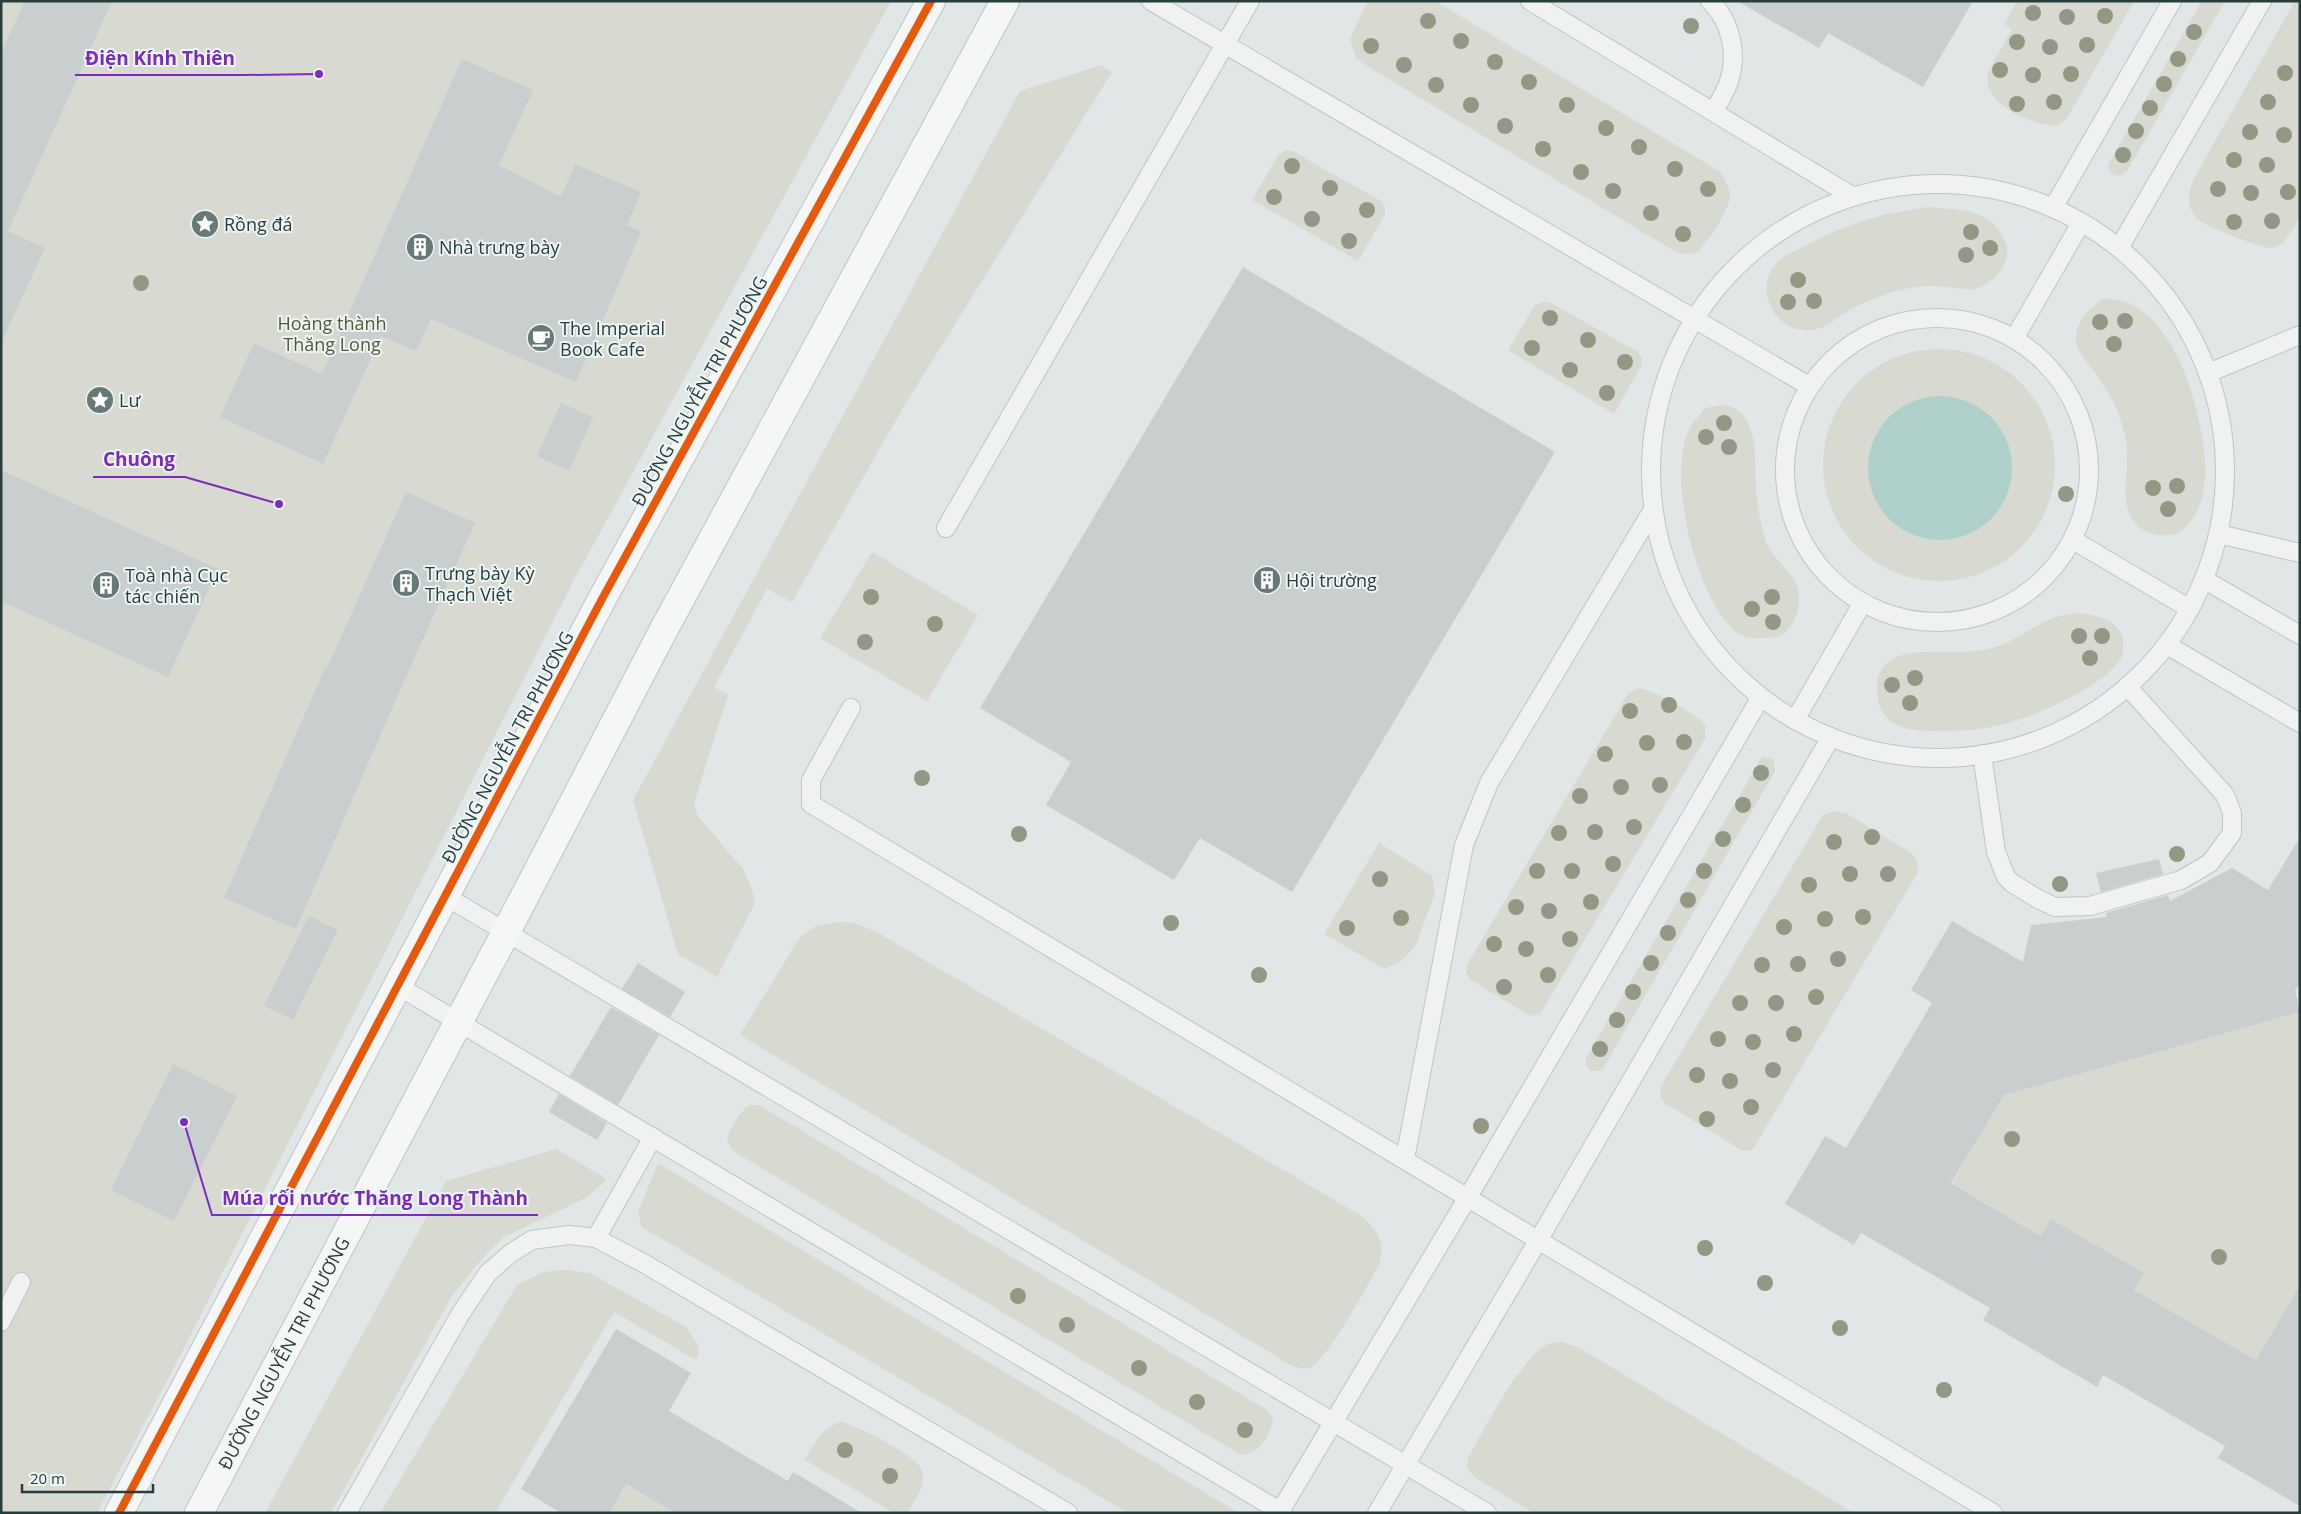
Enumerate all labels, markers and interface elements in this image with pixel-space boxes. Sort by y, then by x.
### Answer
callout: Điện Kính Thiên [75,41,245,75]
text: Điện Kính Thiên [85,45,235,71]
place icon: Rồng đá [190,209,220,239]
place label: Rồng đá [224,212,292,236]
building icon: Nhà trưng bày [405,232,435,262]
place label: Nhà trưng bày [439,235,560,259]
street label: ĐƯỜNG NGUYỄN TRI PHƯƠNG [625,271,772,510]
park label: Hoàng thành Thăng Long [277,311,387,356]
place label: The Imperial Book Cafe [560,316,665,361]
cafe icon: The Imperial Book Cafe [526,323,556,353]
place icon: Lư [85,385,115,415]
place label: Lư [119,388,141,412]
callout: Chuông [93,443,185,477]
text: Chuông [103,446,175,472]
place label: Trưng bày Kỳ Thạch Việt [425,561,535,606]
place label: Toà nhà Cục tác chiến [125,563,229,608]
building icon: Hội trường [1252,565,1282,595]
building icon: Trưng bày Kỳ Thạch Việt [391,568,421,598]
place label: Hội trường [1286,568,1377,592]
building icon: Toà nhà Cục tác chiến [91,570,121,600]
street label: ĐƯỜNG NGUYỄN TRI PHƯƠNG [435,626,579,867]
callout: Múa rối nước Thăng Long Thành [212,1181,538,1215]
text: Múa rối nước Thăng Long Thành [222,1185,528,1211]
street label: ĐƯỜNG NGUYỄN TRI PHƯƠNG [212,1232,355,1474]
scale bar [22,1462,154,1494]
text: 20 m [30,1468,65,1488]

